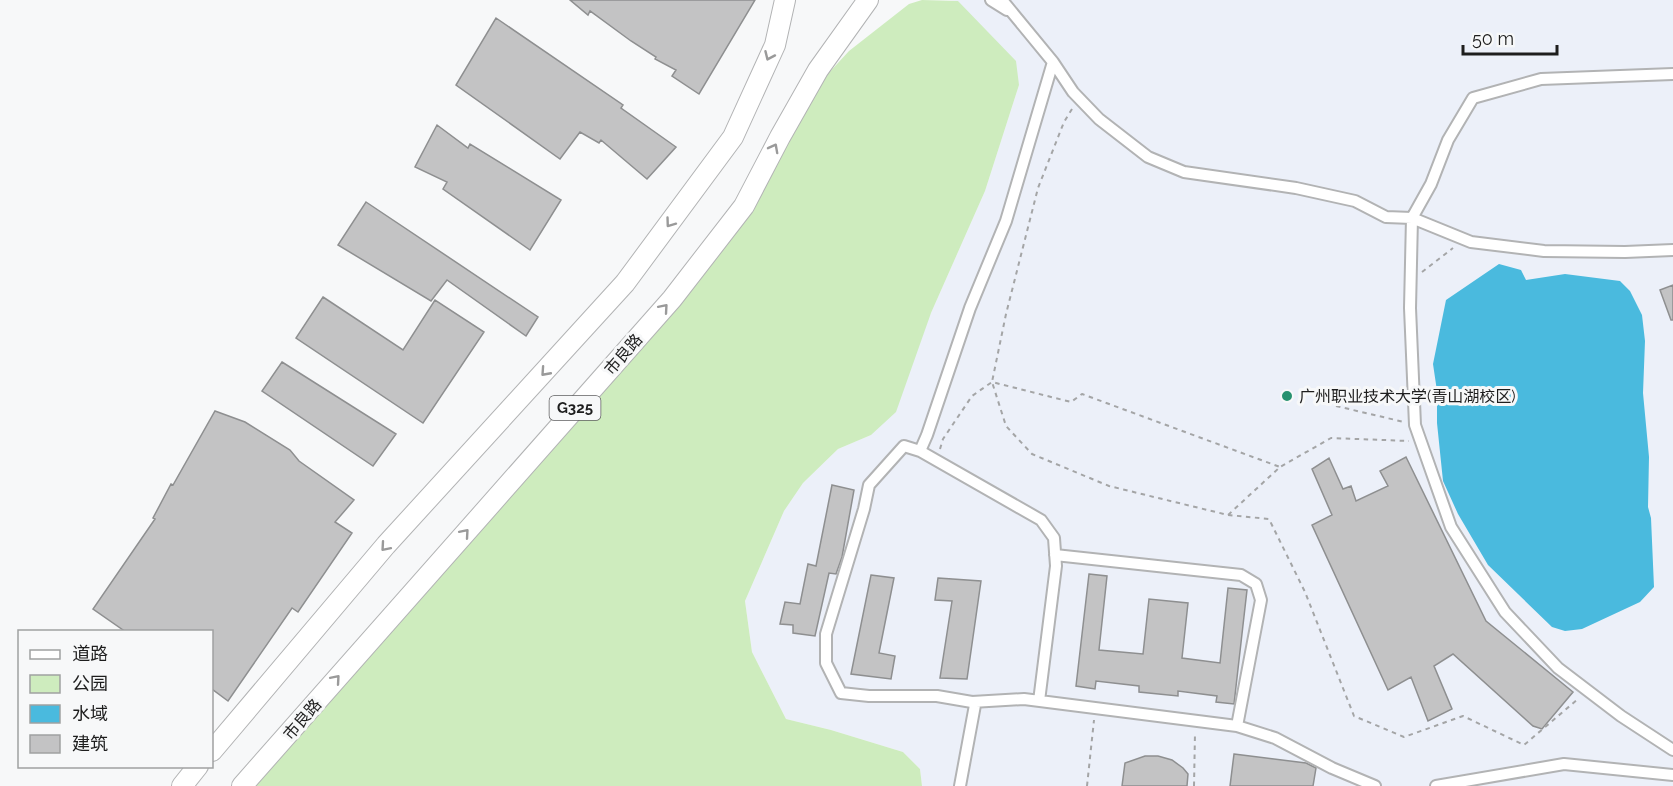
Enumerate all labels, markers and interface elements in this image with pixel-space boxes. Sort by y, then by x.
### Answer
scale bar [1463,18,1558,56]
text: 50 m [1472,28,1514,49]
one-way arrow [765,50,777,61]
one-way arrow [767,144,778,154]
one-way arrow [666,216,677,227]
one-way arrow [657,304,668,315]
street label: 市良路 [600,330,646,379]
one-way arrow [541,365,552,376]
place label: 广州职业技术大学(青山湖校区) [1299,387,1516,406]
marker: 广州职业技术大学(青山湖校区) [1280,389,1294,403]
road number: G325 [550,396,600,420]
one-way arrow [458,529,469,540]
one-way arrow [381,540,392,551]
legend [18,630,213,768]
text: 道路 [72,643,108,664]
text: 公园 [72,673,108,694]
one-way arrow [329,675,340,686]
street label: 市良路 [279,695,325,744]
text: 水域 [72,703,108,724]
text: 建筑 [72,733,108,754]

